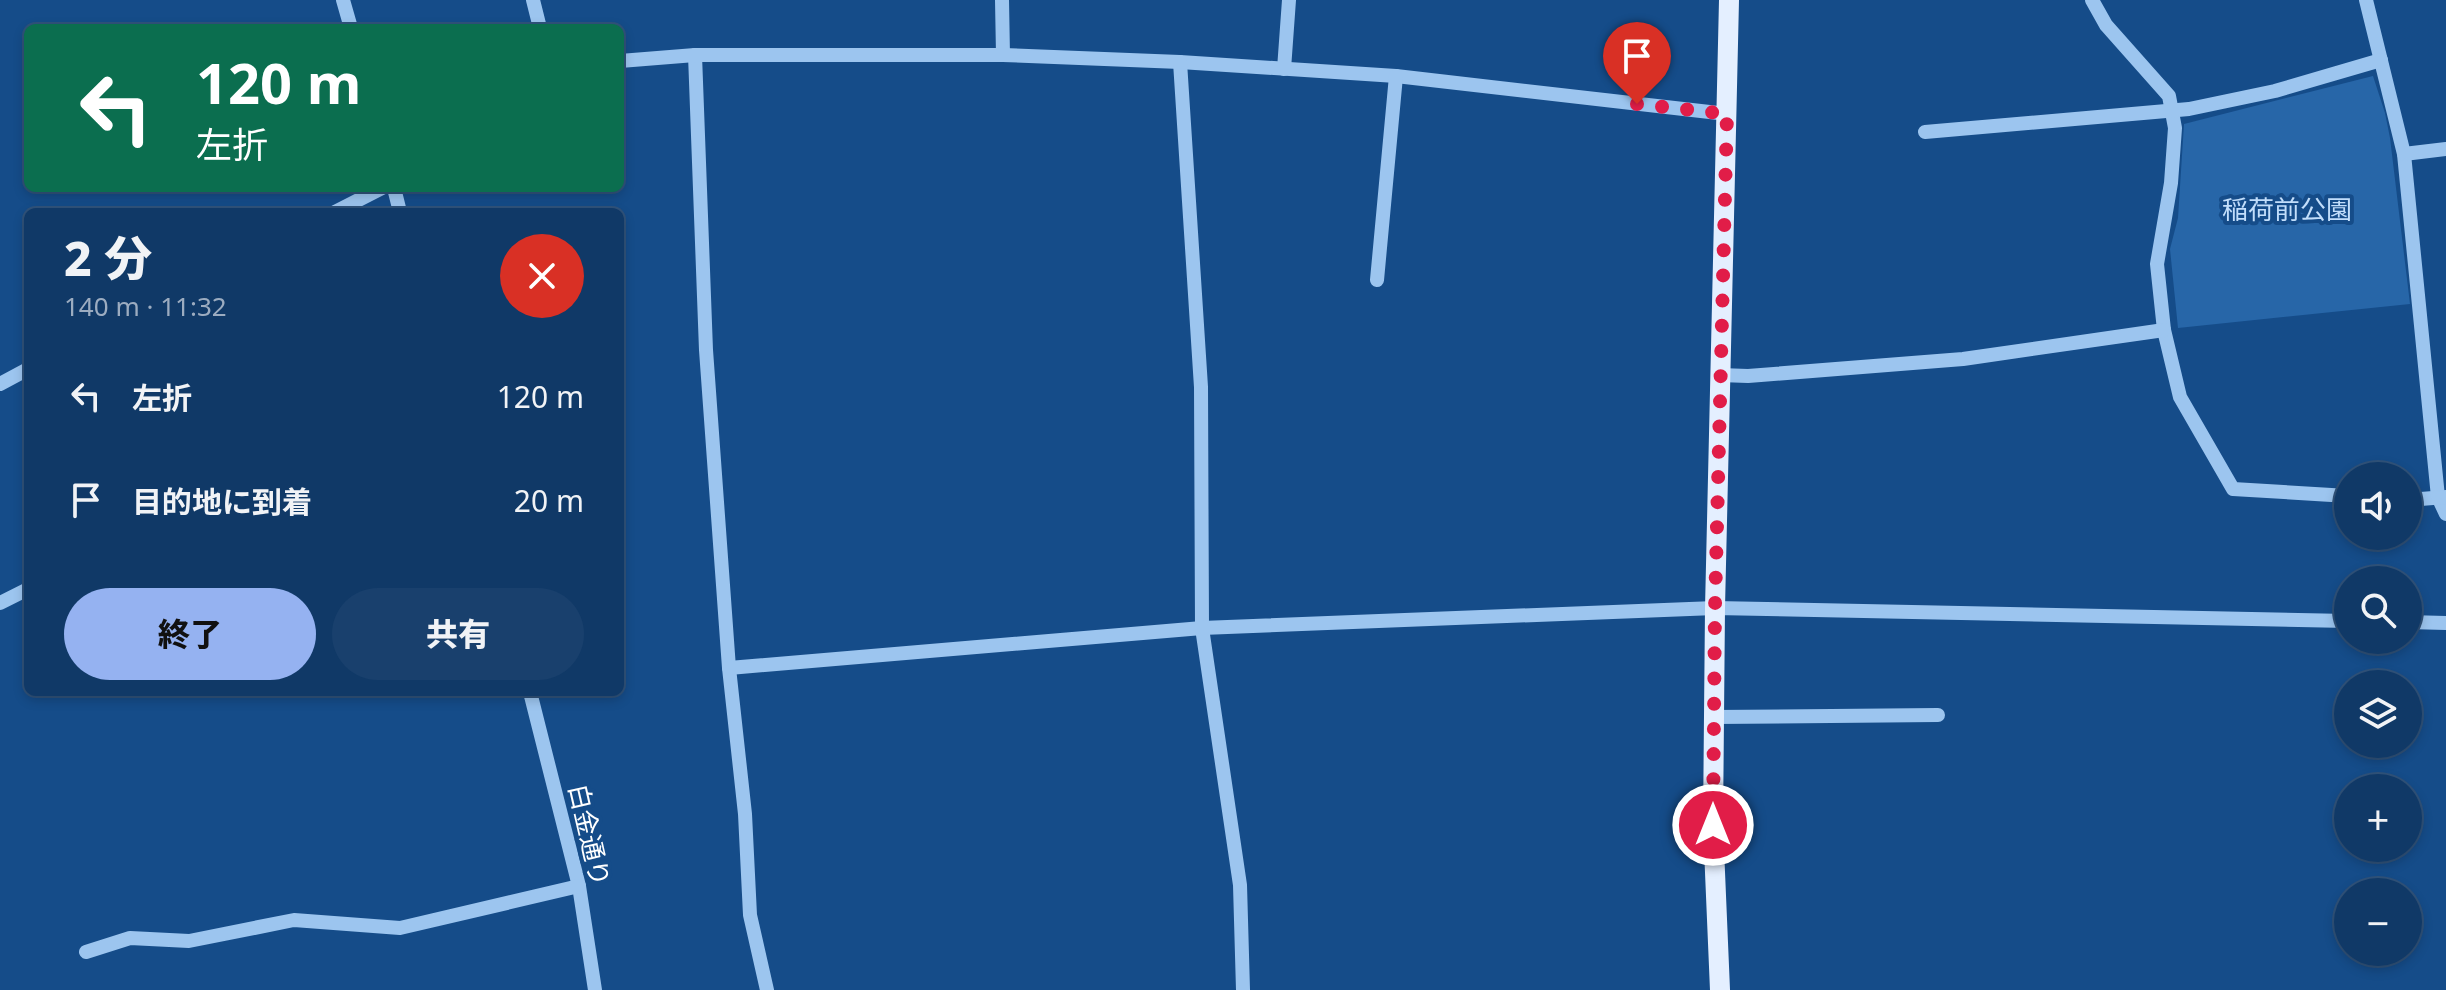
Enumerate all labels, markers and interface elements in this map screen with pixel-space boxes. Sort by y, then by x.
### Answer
pin [1603,22,1671,104]
icon: arrive [1615,34,1659,78]
text: 120 m [196,44,361,120]
icon: left [64,56,168,160]
text: 左折 [196,120,268,169]
park label: 稲荷前公園 [2222,191,2352,227]
text: 2 分 [64,225,152,290]
button: close [500,234,584,318]
text: 140 m · 11:32 [64,288,227,324]
icon: left [64,374,108,418]
text: 120 m [497,376,584,417]
text: 左折 [132,377,192,418]
map controls [2334,462,2422,966]
button: sound [2334,462,2422,550]
icon: arrive [64,478,108,522]
text: 20 m [514,480,584,521]
text: 目的地に到着 [132,481,312,522]
button: search [2334,566,2422,654]
button: 終了 [64,588,316,680]
button: 共有 [332,588,584,680]
button: layers [2334,670,2422,758]
button: + [2334,774,2422,862]
street label: 白金通り [561,780,619,890]
position arrow [1671,783,1755,867]
button: − [2334,878,2422,966]

